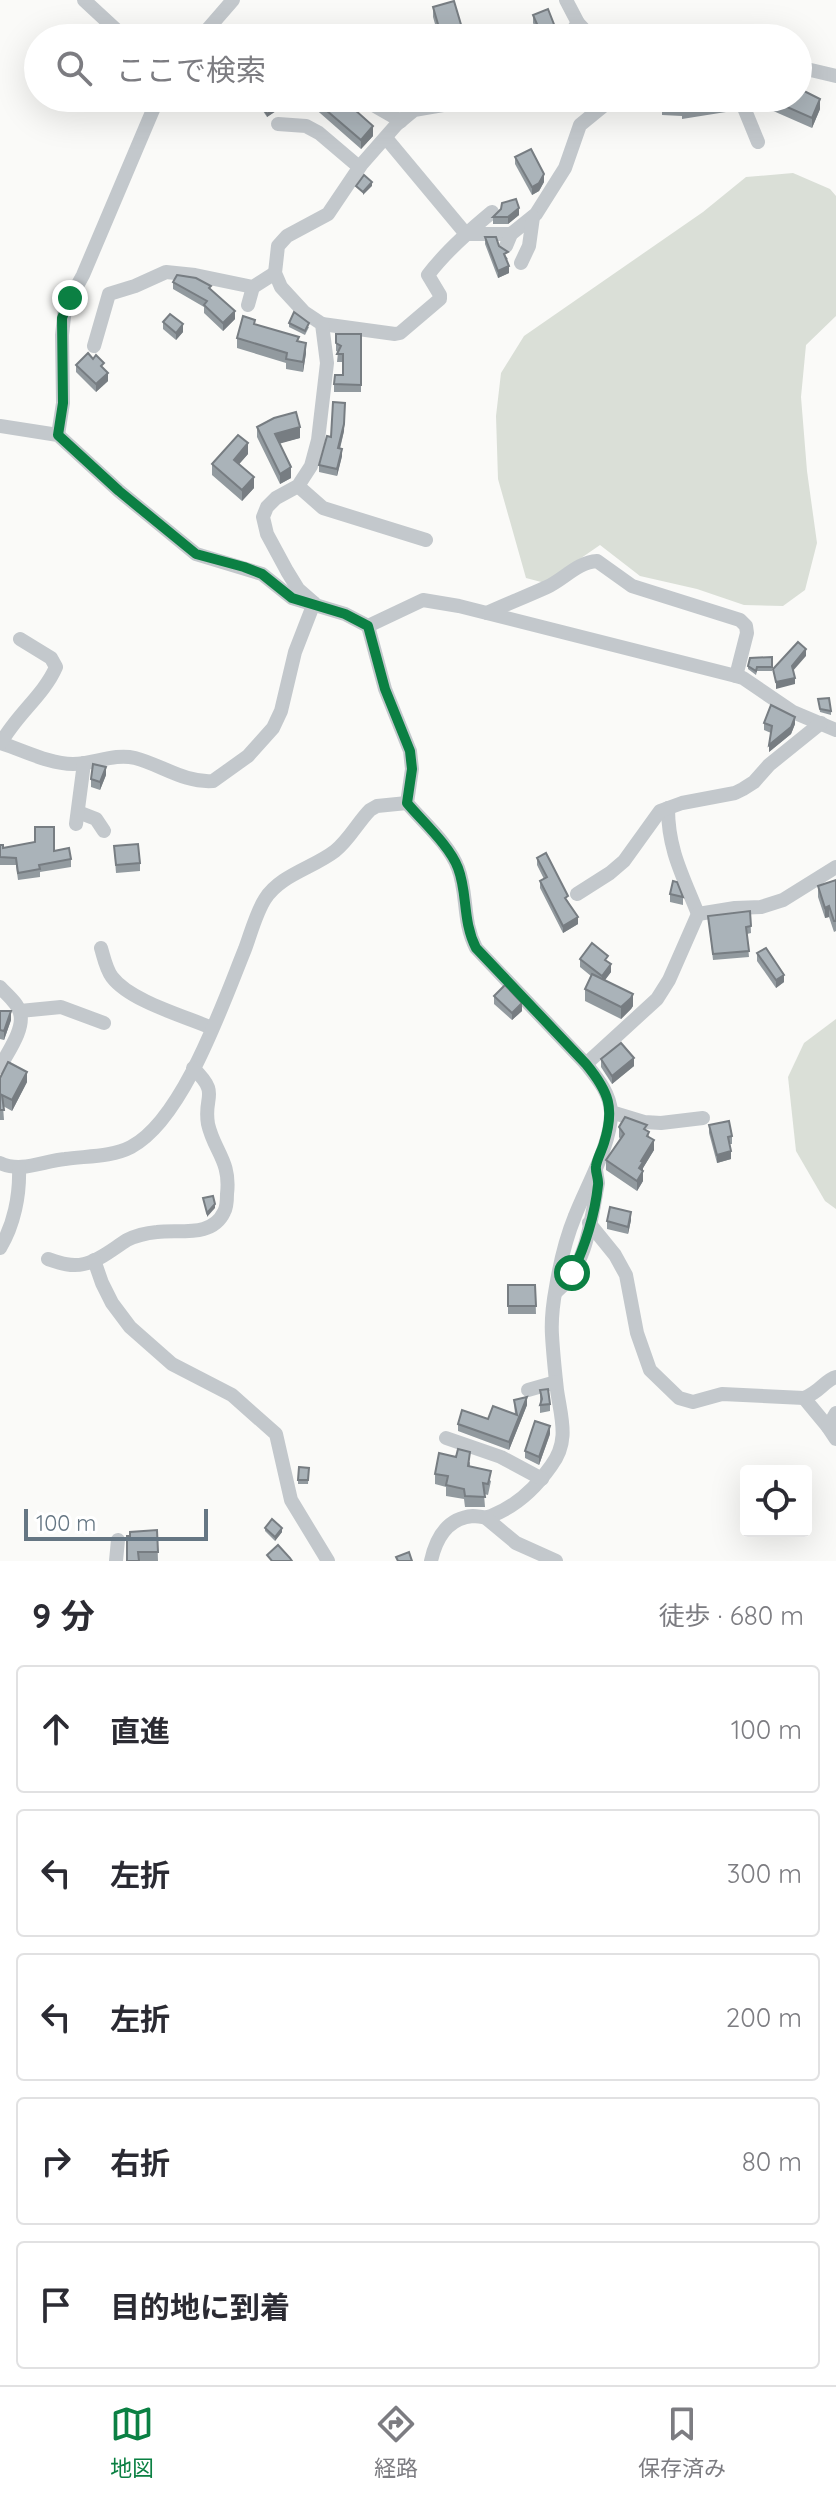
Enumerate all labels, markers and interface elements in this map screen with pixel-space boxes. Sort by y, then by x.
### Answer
search box [24,24,812,112]
icon: search [52,46,96,90]
text: ここで検索 [116,51,266,89]
route end [52,280,88,316]
route start [554,1255,590,1291]
map controls [740,1465,812,1537]
button: locate [740,1465,812,1537]
scale bar [24,1505,208,1541]
text: 100 m [36,1509,96,1537]
text: 9 分 [32,1594,95,1637]
text: 徒歩 · 680 m [658,1599,804,1632]
icon: ahead [34,1707,78,1751]
text: 直進 [110,1712,170,1750]
text: 100 m [731,1713,802,1746]
icon: left [34,1851,78,1895]
text: 左折 [110,1856,170,1894]
text: 300 m [727,1857,802,1890]
icon: left [34,1995,78,2039]
text: 左折 [110,2000,170,2038]
text: 200 m [726,2001,802,2034]
icon: right [34,2139,78,2183]
text: 右折 [110,2144,170,2182]
text: 80 m [742,2145,802,2178]
icon: arrive [34,2283,78,2327]
text: 目的地に到着 [110,2288,290,2326]
tab: 地図 [110,2402,154,2482]
tab: 経路 [374,2402,418,2482]
tab: 保存済み [638,2402,726,2482]

